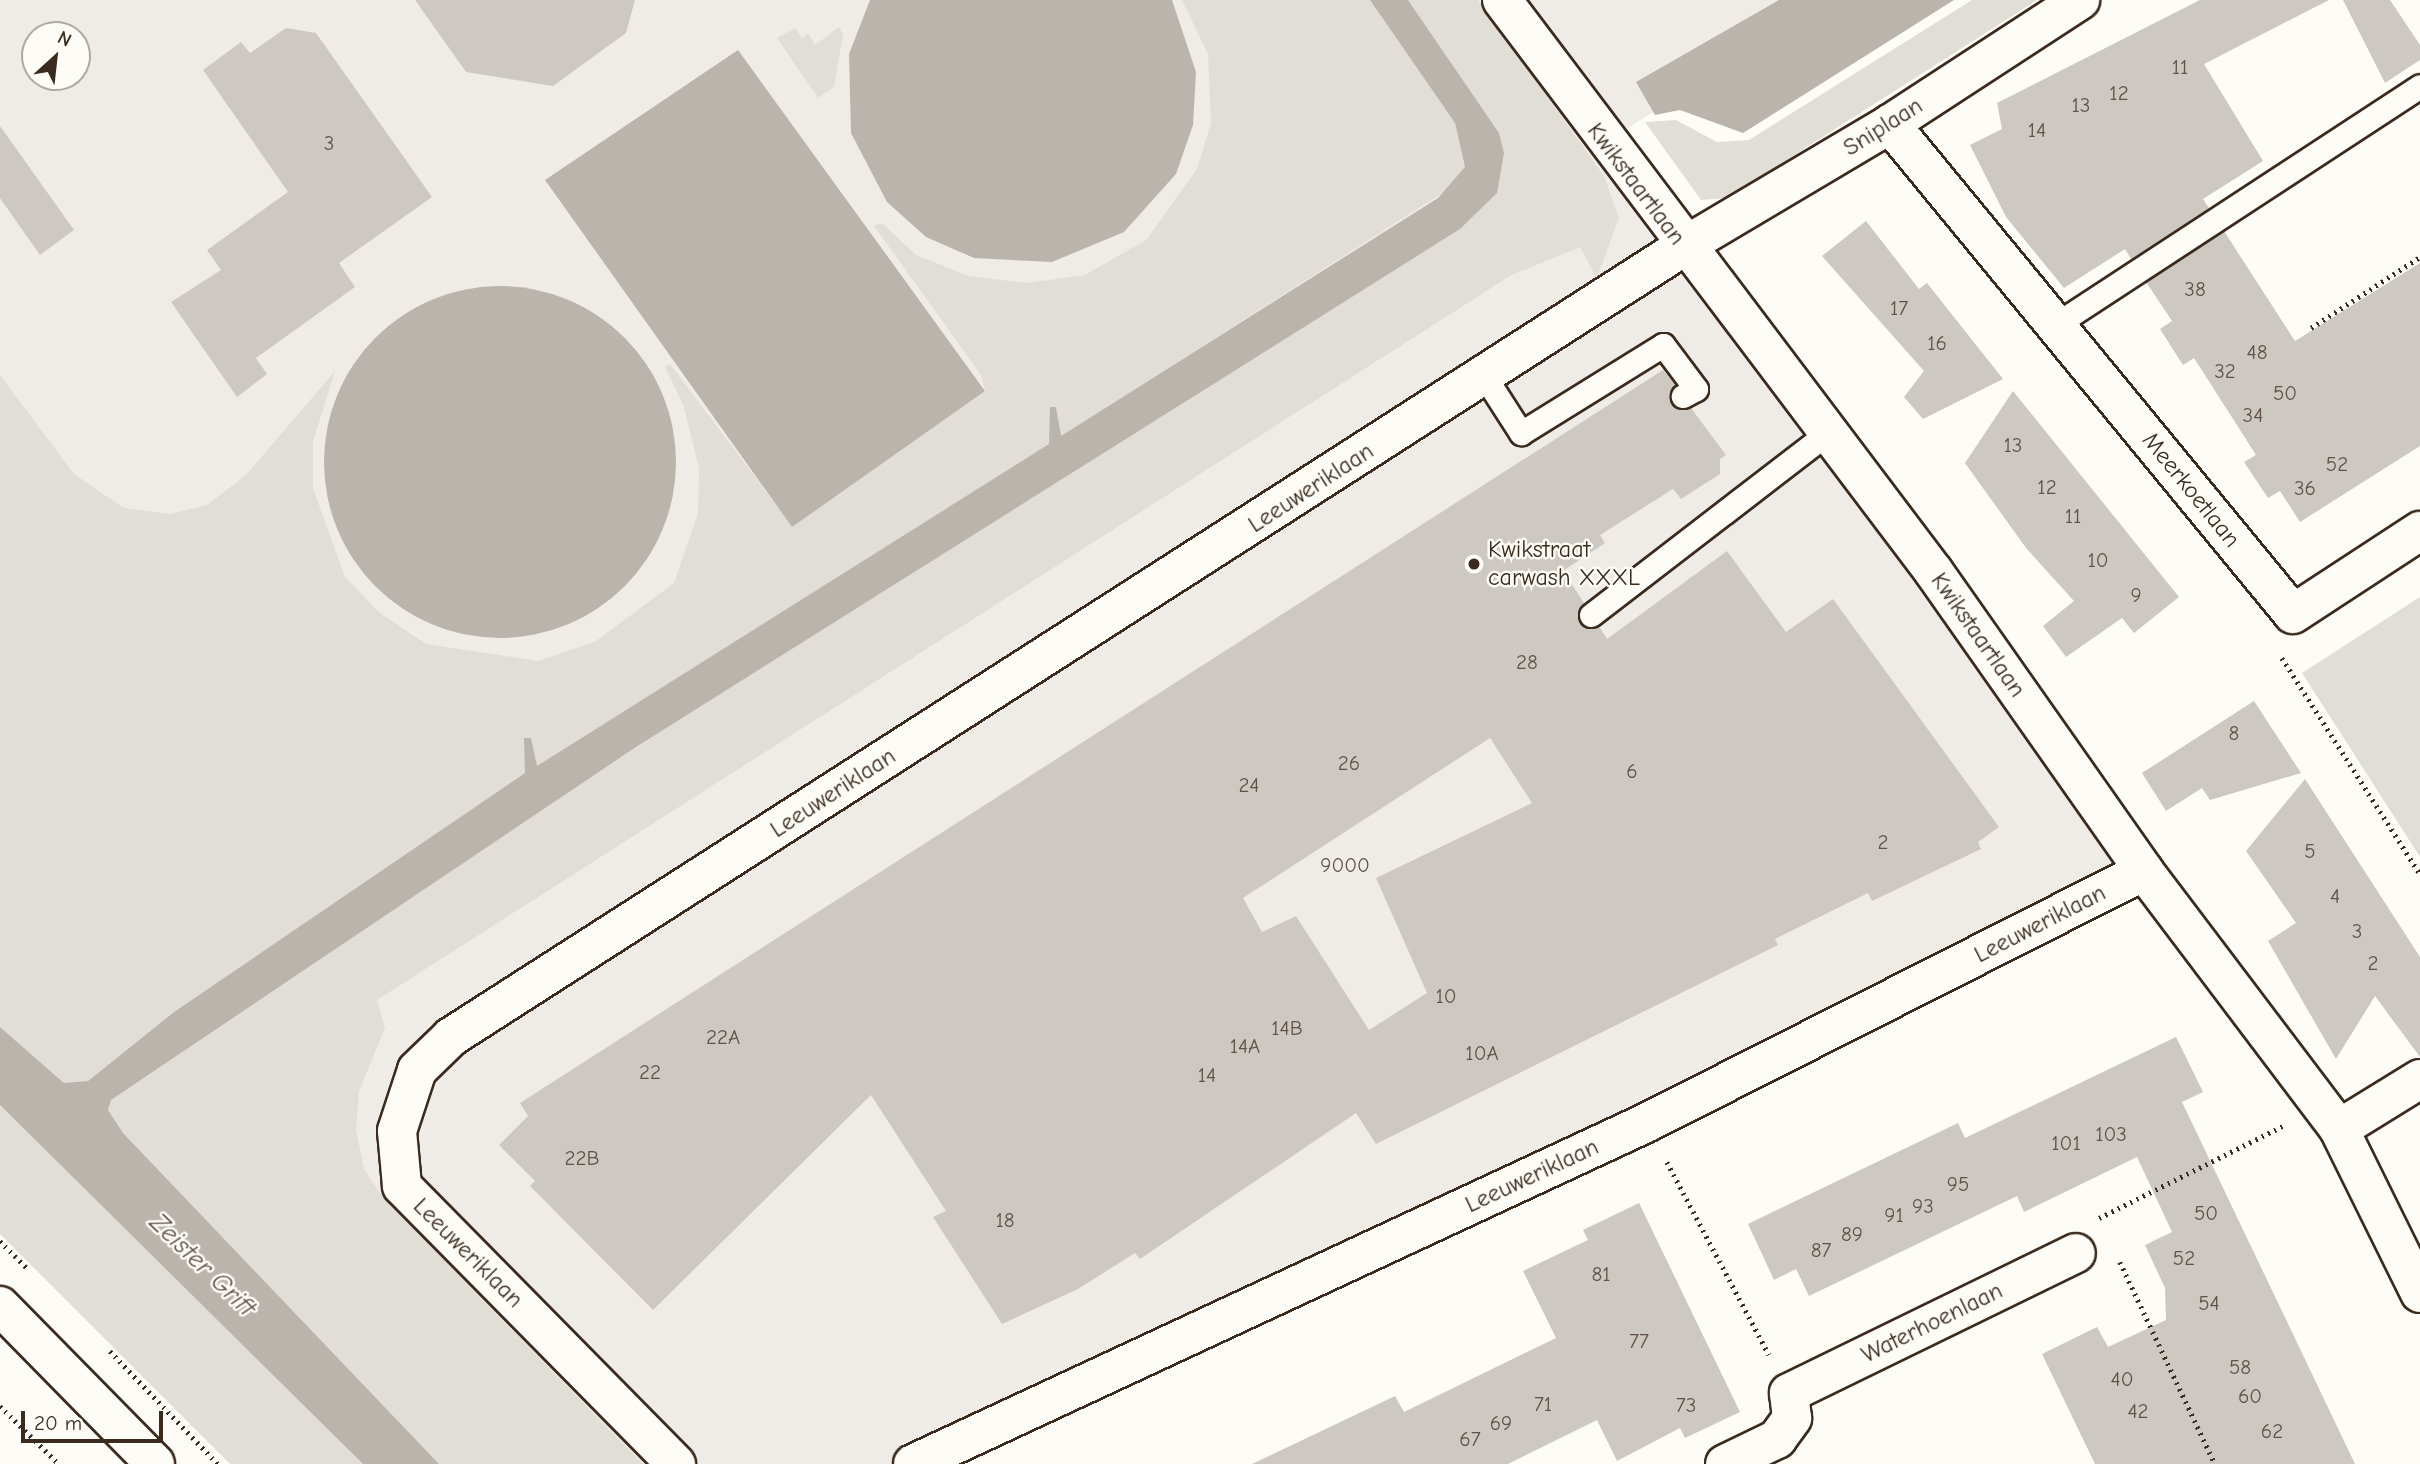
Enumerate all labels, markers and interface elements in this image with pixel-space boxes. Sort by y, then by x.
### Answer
north arrow [21,21,91,91]
text: N [54,26,75,52]
house number: 11 [2172,54,2188,80]
house number: 12 [2109,80,2129,106]
street label: Sniplaan [1838,91,1928,163]
house number: 13 [2072,92,2090,118]
street label: Kwikstaartlaan [1581,117,1691,251]
house number: 14 [2028,117,2046,143]
house number: 3 [324,130,334,156]
house number: 38 [2184,276,2206,302]
house number: 17 [1890,295,1908,321]
house number: 16 [1927,330,1947,356]
house number: 48 [2247,339,2267,365]
house number: 32 [2214,358,2236,384]
house number: 50 [2273,380,2297,406]
house number: 34 [2243,402,2263,428]
street label: Meerkoetlaan [2136,427,2246,553]
house number: 13 [2004,432,2022,458]
street label: Leeuweriklaan [1243,437,1379,539]
house number: 52 [2326,451,2348,477]
house number: 12 [2037,474,2057,500]
house number: 36 [2294,475,2316,501]
house number: 11 [2065,503,2081,529]
place label: Kwikstraat carwash XXXL [1488,536,1640,592]
house number: 10 [2087,547,2109,573]
marker: Kwikstraat carwash XXXL [1466,556,1482,572]
street label: Kwikstaartlaan [1924,567,2032,703]
house number: 9 [2130,582,2142,608]
house number: 28 [1516,649,1538,675]
house number: 8 [2229,720,2239,746]
street label: Leeuweriklaan [765,742,901,844]
house number: 26 [1338,750,1360,776]
house number: 6 [1626,758,1638,784]
house number: 24 [1238,772,1260,798]
house number: 2 [1878,829,1888,855]
house number: 5 [2304,838,2316,864]
house number: 9000 [1320,852,1370,878]
street label: Leeuweriklaan [1969,879,2111,969]
house number: 4 [2330,883,2340,909]
house number: 3 [2352,918,2362,944]
house number: 2 [2368,950,2378,976]
house number: 10 [1435,983,1457,1009]
house number: 14B [1271,1015,1303,1041]
house number: 22A [706,1024,740,1050]
house number: 14A [1230,1033,1260,1059]
house number: 10A [1465,1040,1499,1066]
house number: 22 [639,1059,661,1085]
house number: 14 [1198,1062,1216,1088]
house number: 103 [2095,1121,2127,1147]
house number: 101 [2051,1130,2081,1156]
street label: Leeuweriklaan [1461,1133,1603,1219]
house number: 22B [565,1145,599,1171]
house number: 95 [1947,1171,1969,1197]
street label: Leeuweriklaan [407,1192,529,1314]
house number: 93 [1912,1193,1934,1219]
house number: 50 [2194,1200,2218,1226]
house number: 91 [1884,1202,1904,1228]
house number: 18 [995,1207,1015,1233]
water label: Zeister Grift [142,1208,262,1324]
house number: 89 [1841,1221,1863,1247]
house number: 87 [1811,1237,1831,1263]
house number: 52 [2173,1245,2195,1271]
house number: 81 [1591,1261,1611,1287]
street label: Waterhoenlaan [1857,1276,2007,1370]
house number: 54 [2198,1290,2220,1316]
house number: 77 [1629,1328,1649,1354]
house number: 58 [2229,1354,2251,1380]
house number: 40 [2111,1366,2133,1392]
house number: 60 [2238,1383,2262,1409]
house number: 71 [1534,1391,1552,1417]
house number: 73 [1676,1392,1696,1418]
scale bar [24,1398,166,1442]
house number: 42 [2127,1398,2149,1424]
house number: 69 [1490,1410,1512,1436]
text: 20 m [34,1411,82,1435]
house number: 62 [2261,1418,2283,1444]
house number: 67 [1459,1426,1481,1452]

